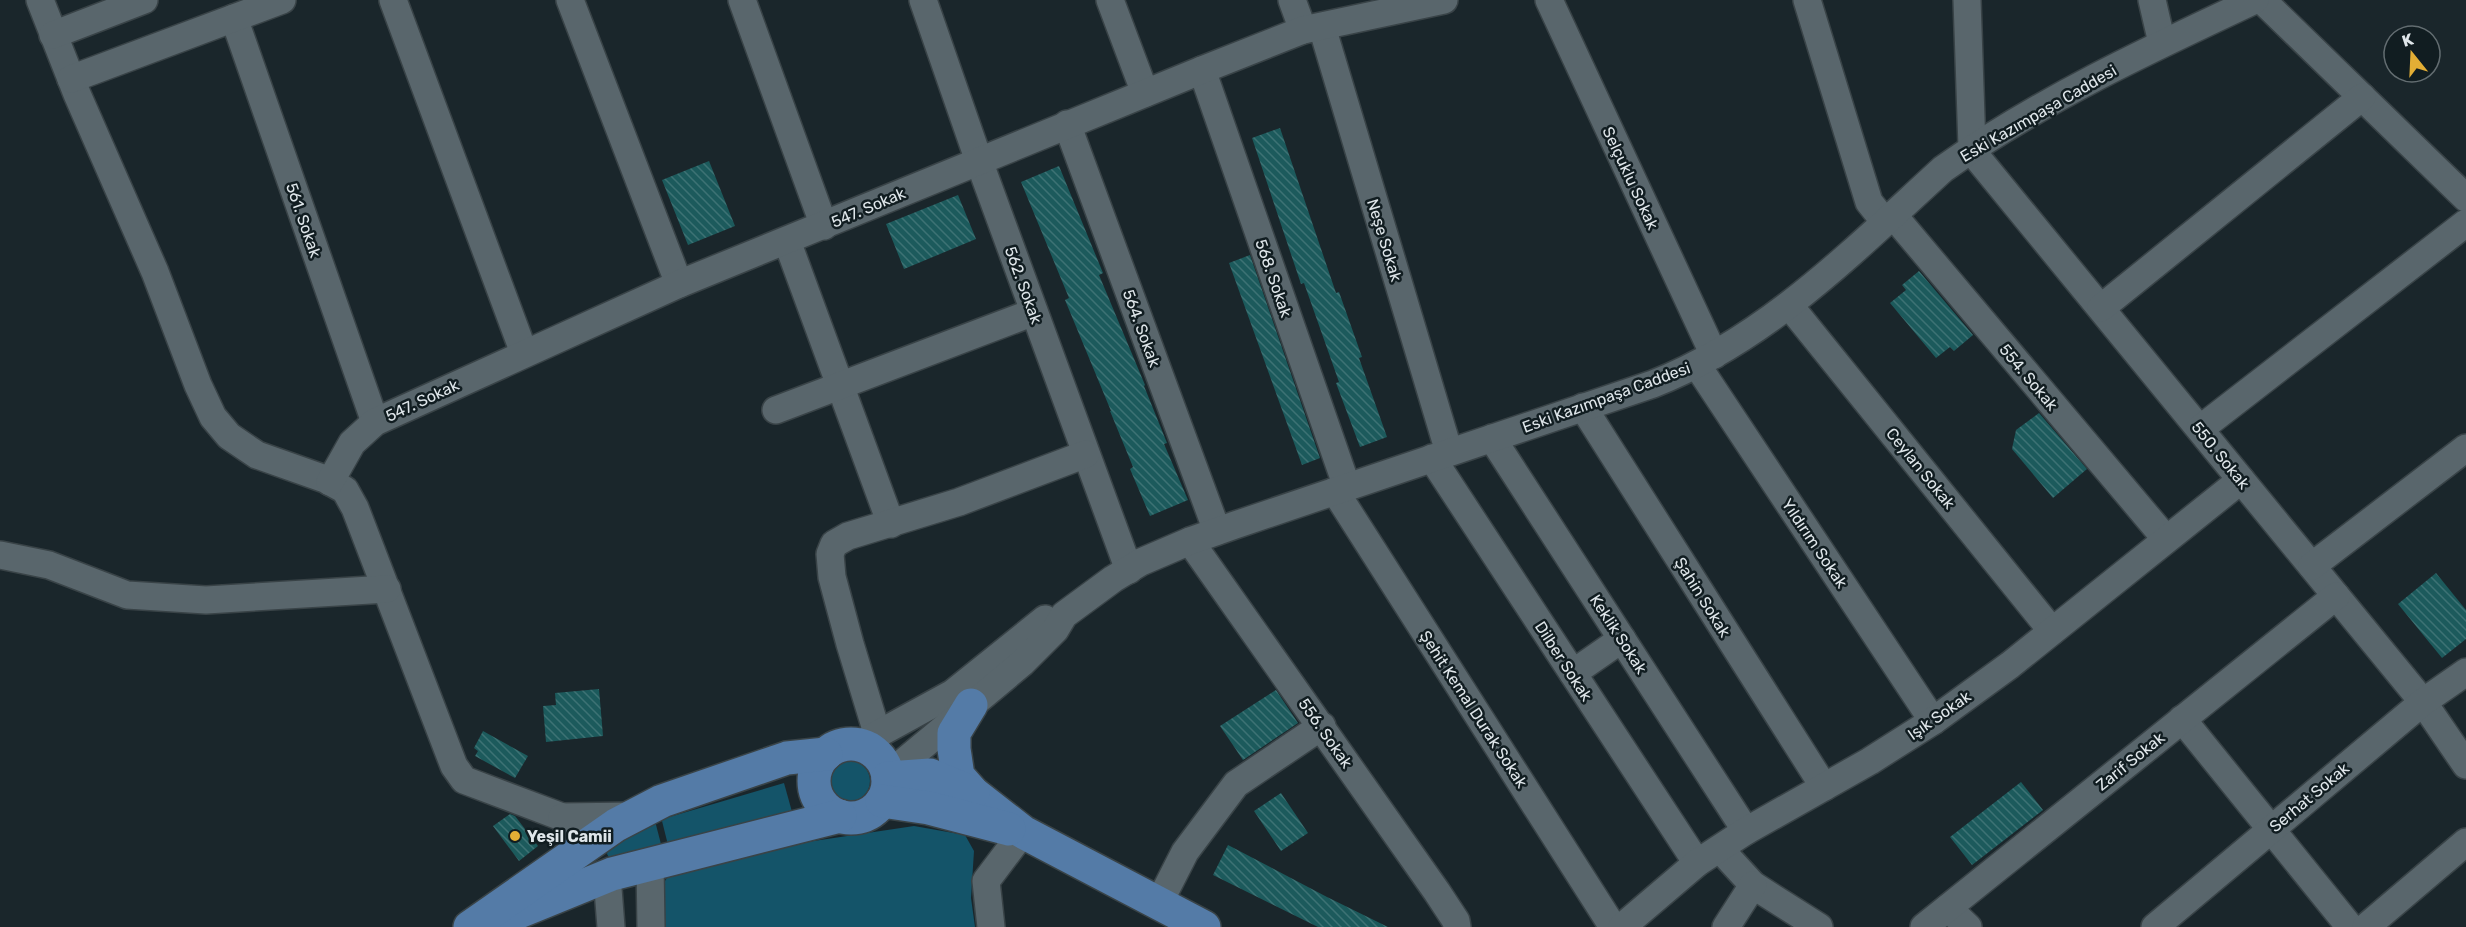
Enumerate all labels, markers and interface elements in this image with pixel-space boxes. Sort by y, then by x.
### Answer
north arrow [2382,24,2442,84]
text: K [2400,29,2416,51]
street label: Eski Kazımpaşa Caddesi [1957,61,2120,166]
street label: Selçuklu Sokak [1598,124,1663,233]
street label: 561. Sokak [282,180,325,261]
street label: 547. Sokak [828,183,909,232]
street label: Neşe Sokak [1363,197,1406,284]
street label: 568. Sokak [1251,237,1296,320]
street label: 562. Sokak [1001,244,1047,327]
street label: 564. Sokak [1119,287,1165,370]
street label: 554. Sokak [1995,340,2062,415]
street label: Eski Kazımpaşa Caddesi [1520,358,1693,437]
street label: 547. Sokak [383,375,463,426]
street label: 550. Sokak [2188,418,2254,493]
street label: Ceylan Sokak [1882,424,1960,513]
street label: Yıldırım Sokak [1778,495,1852,592]
street label: Şahin Sokak [1671,554,1735,641]
street label: Keklik Sokak [1586,591,1652,678]
street label: Dilber Sokak [1531,618,1597,705]
street label: Şehit Kemal Durak Sokak [1416,627,1532,792]
street label: Işık Sokak [1904,686,1975,744]
street label: 556. Sokak [1295,695,1357,772]
street label: Zarif Sokak [2092,728,2169,795]
street label: Serhat Sokak [2266,758,2354,836]
place label: Yeşil Camii [527,827,612,846]
marker: Yeşil Camii [508,829,522,843]

